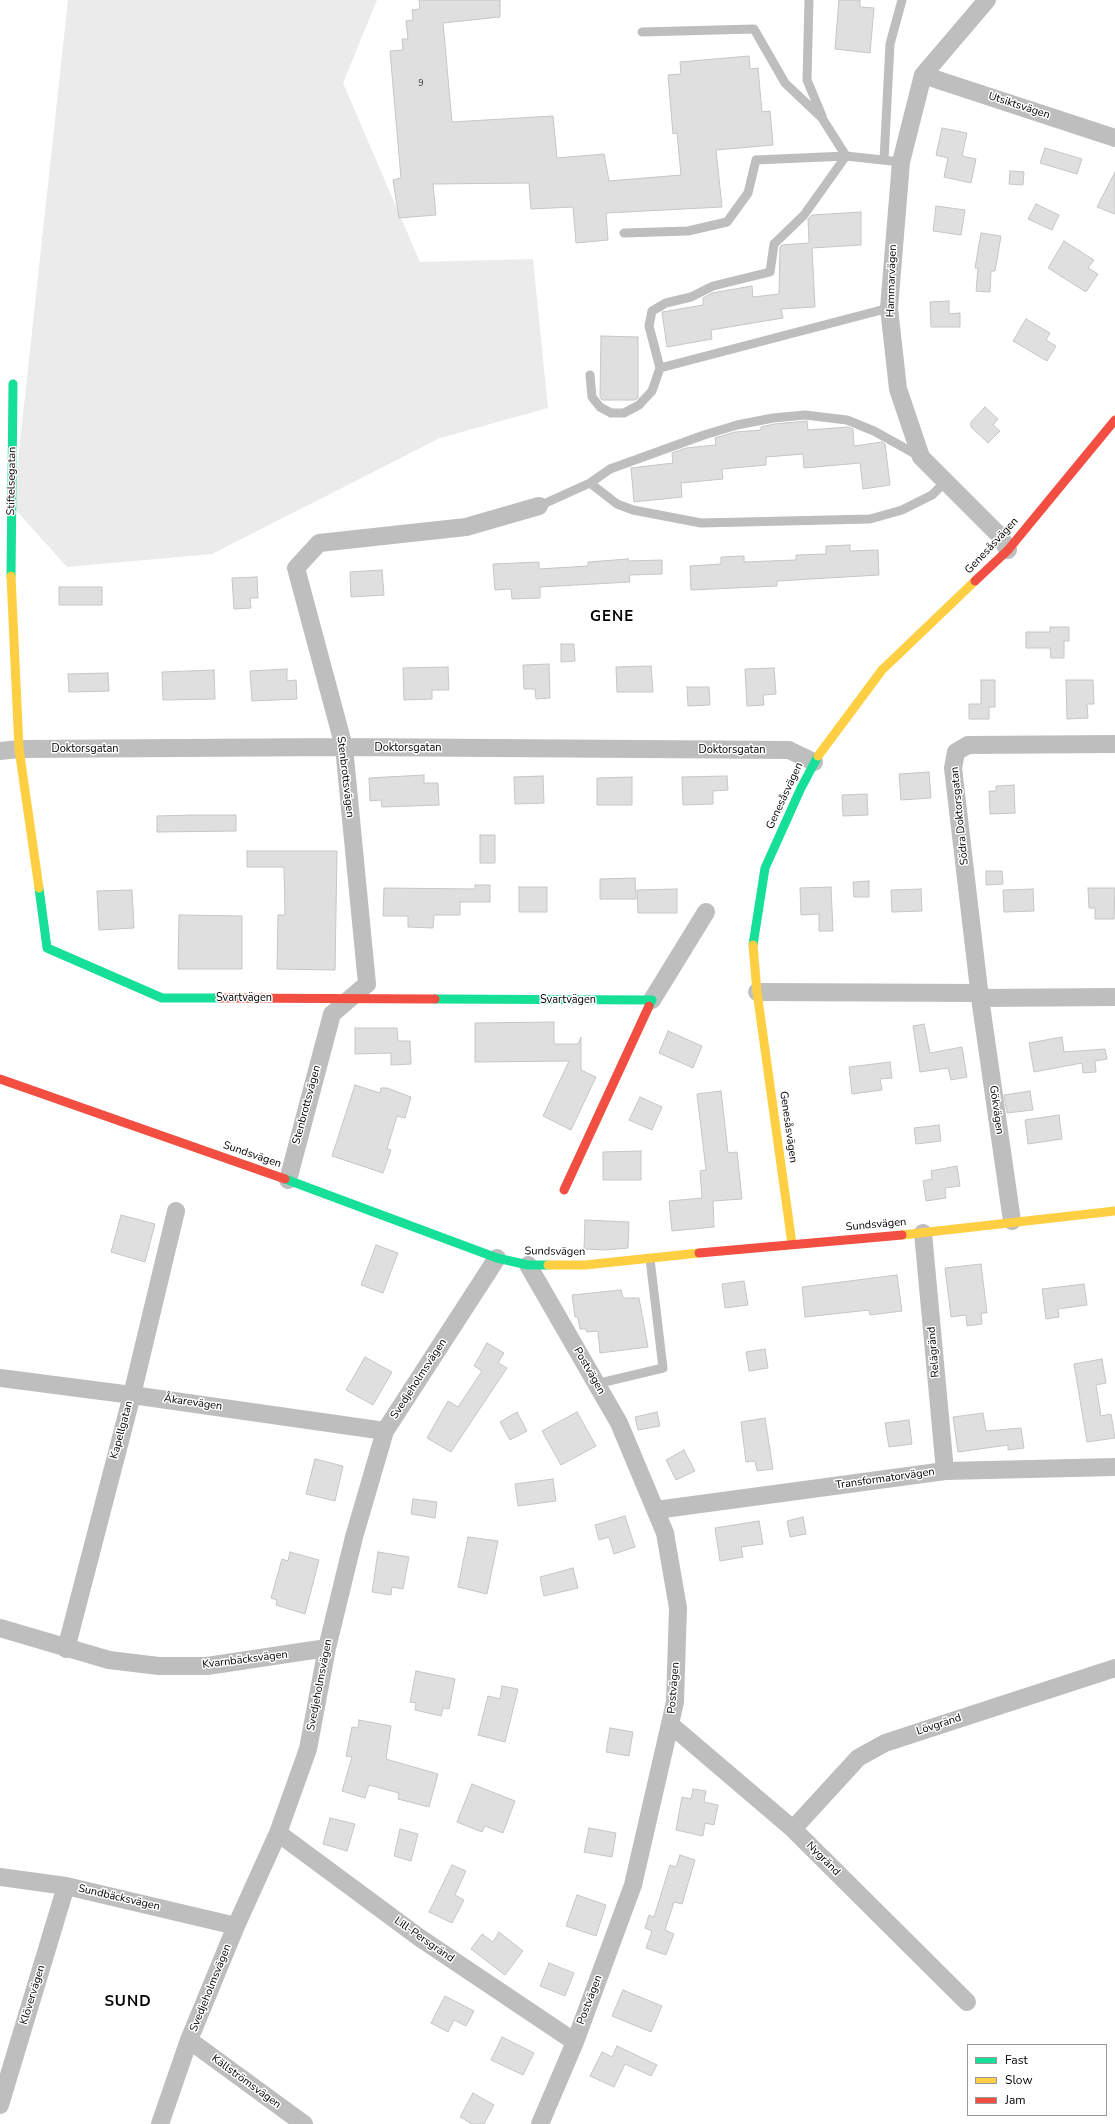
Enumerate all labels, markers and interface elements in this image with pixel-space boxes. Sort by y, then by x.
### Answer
house number: 9 [418,79,424,89]
street label: Utsiktsvägen [987,90,1051,122]
street label: Hammarvägen [884,244,900,318]
street label: Stiftelsegatan [5,447,19,515]
street label: Genesåsvägen [963,515,1021,577]
district label: GENE [590,608,634,626]
street label: Stenbrottsvägen [333,736,357,818]
street label: Doktorsgatan [375,741,441,755]
street label: Doktorsgatan [52,742,118,756]
street label: Doktorsgatan [699,743,765,757]
street label: Genesåsvägen [764,761,806,831]
street label: Södra Doktorsgatan [948,766,972,866]
street label: Svartvägen [216,991,272,1005]
street label: Svartvägen [540,993,596,1007]
street label: Stenbrottsvägen [290,1064,324,1146]
street label: Gökvägen [986,1085,1006,1135]
street label: Genesåsvägen [776,1090,800,1164]
street label: Sundsvägen [221,1139,283,1171]
street label: Sundsvägen [845,1216,907,1234]
street label: Sundsvägen [525,1245,585,1259]
street label: Relägränd [925,1326,943,1378]
street label: Svedjeholmsvägen [388,1336,450,1422]
street label: Postvägen [570,1345,608,1397]
street label: Åkarevägen [163,1392,223,1414]
street label: Kapellgatan [108,1399,136,1461]
street label: Transformatorvägen [835,1466,935,1492]
street label: Svedjeholmsvägen [305,1638,335,1732]
street label: Kvarnbäcksvägen [202,1648,288,1672]
street label: Postvägen [665,1662,683,1714]
street label: Lövgränd [915,1712,963,1738]
street label: Nygränd [803,1839,843,1879]
street label: Sundbäcksvägen [77,1882,161,1914]
street label: Lill-Persgränd [391,1914,457,1966]
street label: Svedjeholmsvägen [187,1942,235,2034]
street label: Klövervägen [18,1964,48,2026]
street label: Postvägen [575,1973,605,2027]
district label: SUND [104,1993,152,2011]
legend [967,2044,1107,2116]
street label: Källströmsvägen [209,2052,283,2112]
text: Fast [1005,2052,1028,2068]
text: Slow [1005,2072,1033,2088]
text: Jam [1005,2092,1026,2108]

